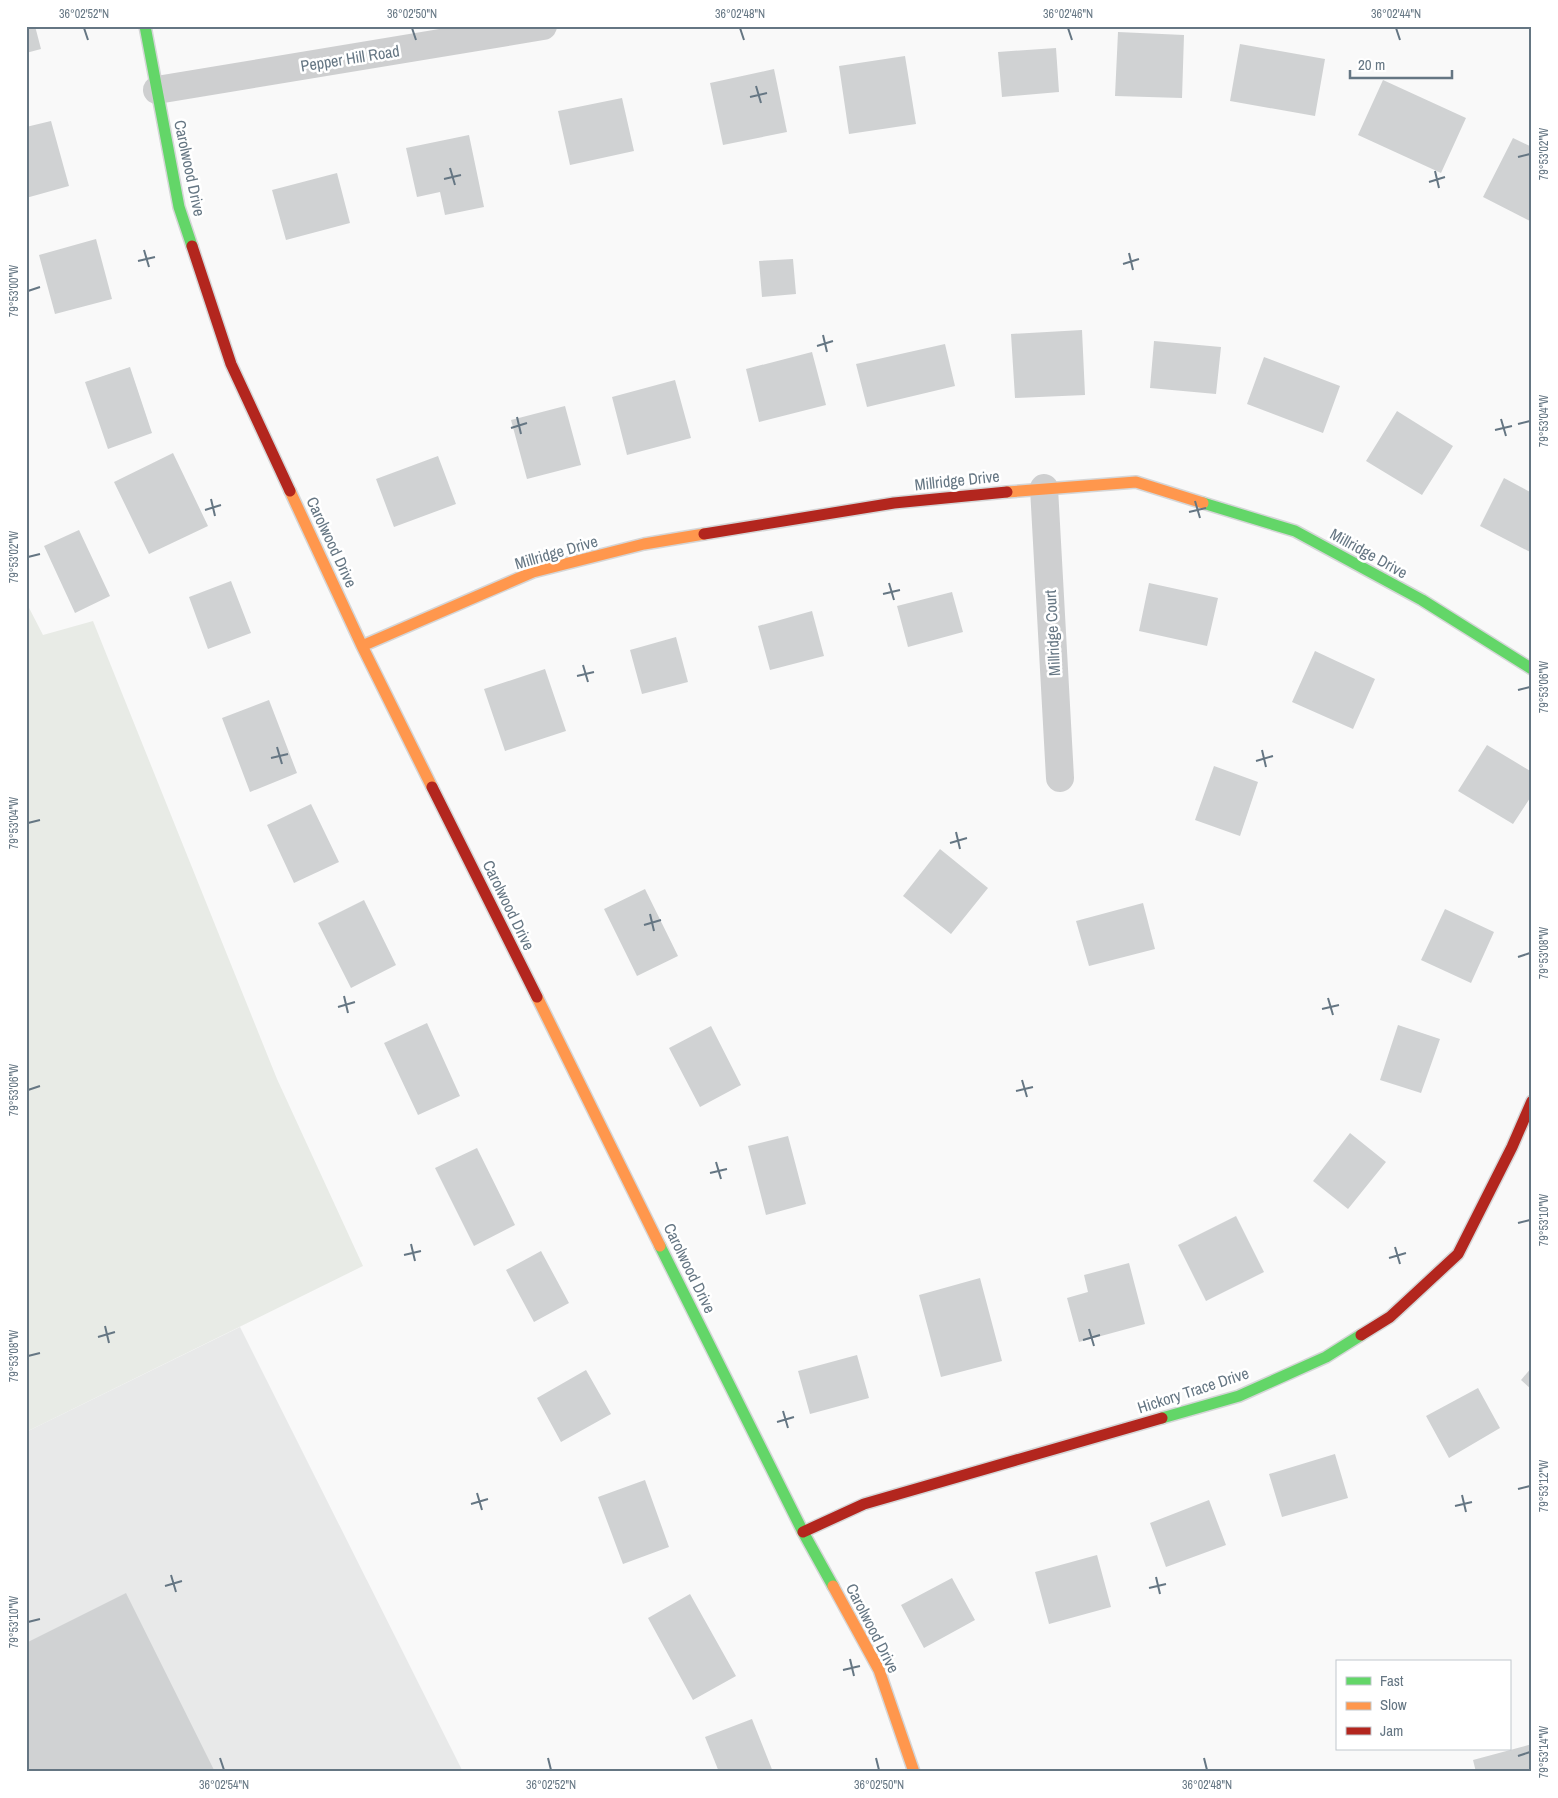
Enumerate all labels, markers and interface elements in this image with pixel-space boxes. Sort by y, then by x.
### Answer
text: 36°02'52"N [59,6,109,22]
text: 36°02'50"N [387,6,437,22]
text: 36°02'48"N [715,6,765,22]
text: 36°02'46"N [1043,6,1093,22]
text: 36°02'44"N [1371,6,1421,22]
street label: Pepper Hill Road [299,39,401,77]
scale bar [1350,48,1453,80]
text: 20 m [1358,54,1385,75]
street label: Carolwood Drive [169,118,211,218]
text: 79°53'02"W [1536,127,1552,180]
text: 79°53'00"W [6,264,22,317]
text: 79°53'04"W [1536,394,1552,447]
street label: Millridge Drive [913,465,1001,495]
street label: Carolwood Drive [301,493,363,591]
street label: Millridge Drive [1326,523,1412,583]
text: 79°53'02"W [6,530,22,583]
street label: Millridge Drive [512,530,600,574]
street label: Millridge Court [1039,589,1065,677]
text: 79°53'06"W [1536,660,1552,713]
text: 79°53'04"W [6,796,22,849]
street label: Carolwood Drive [478,856,540,954]
text: 79°53'08"W [1536,926,1552,979]
text: 79°53'06"W [6,1063,22,1116]
text: 79°53'10"W [1536,1193,1552,1246]
street label: Carolwood Drive [659,1219,721,1317]
text: 79°53'08"W [6,1329,22,1382]
street label: Hickory Trace Drive [1134,1362,1252,1418]
text: 79°53'12"W [1536,1459,1552,1512]
street label: Carolwood Drive [841,1579,905,1677]
text: 79°53'10"W [6,1595,22,1648]
legend [1336,1660,1510,1750]
text: Fast [1380,1670,1404,1691]
text: Slow [1380,1694,1407,1715]
text: Jam [1380,1720,1403,1741]
text: 79°53'14"W [1536,1725,1552,1778]
text: 36°02'54"N [199,1777,249,1793]
text: 36°02'52"N [526,1777,576,1793]
text: 36°02'50"N [854,1777,904,1793]
text: 36°02'48"N [1182,1777,1232,1793]

